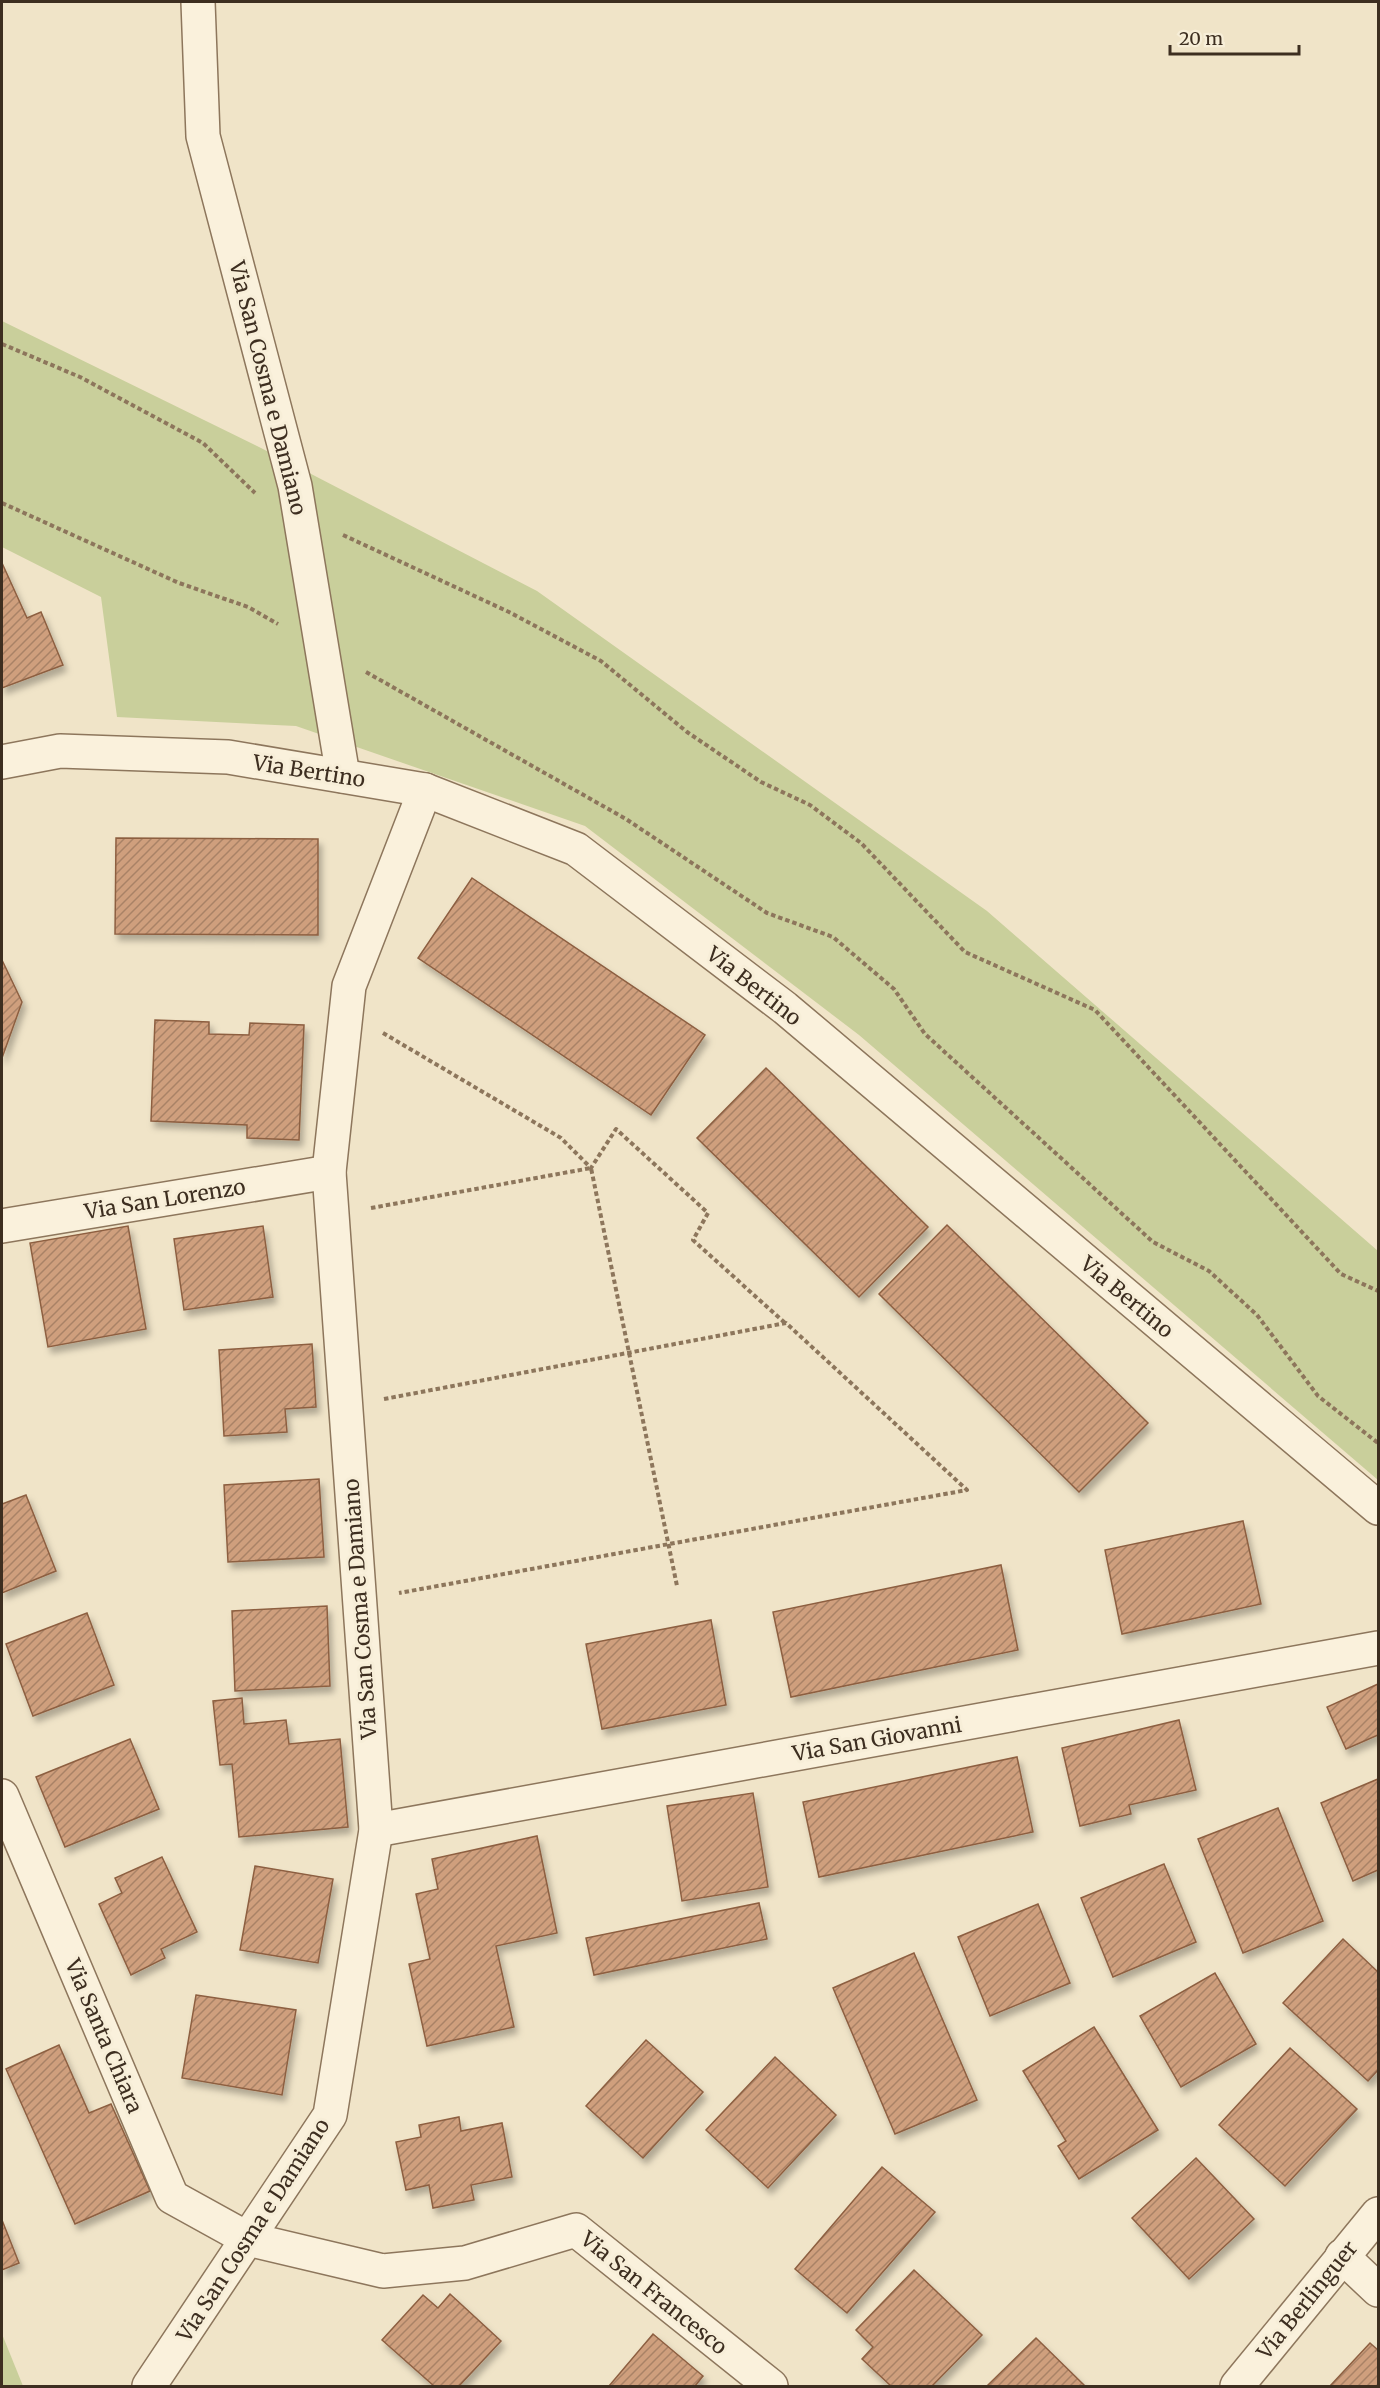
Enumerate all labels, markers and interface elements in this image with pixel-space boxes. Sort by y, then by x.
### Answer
scale bar [1170,18,1299,56]
text: 20 m [1179,27,1223,50]
street label: Via San Cosma e Damiano [223,257,313,518]
street label: Via Bertino [250,749,367,793]
street label: Via Bertino [700,940,807,1031]
street label: Via San Lorenzo [82,1173,247,1225]
street label: Via Bertino [1074,1250,1179,1344]
street label: Via San Cosma e Damiano [337,1478,383,1741]
street label: Via San Giovanni [789,1711,964,1767]
street label: Via Santa Chiara [59,1954,149,2117]
street label: Via San Cosma e Damiano [170,2113,335,2348]
street label: Via San Francesco [574,2225,733,2360]
street label: Via Berlinguer [1250,2235,1363,2365]

